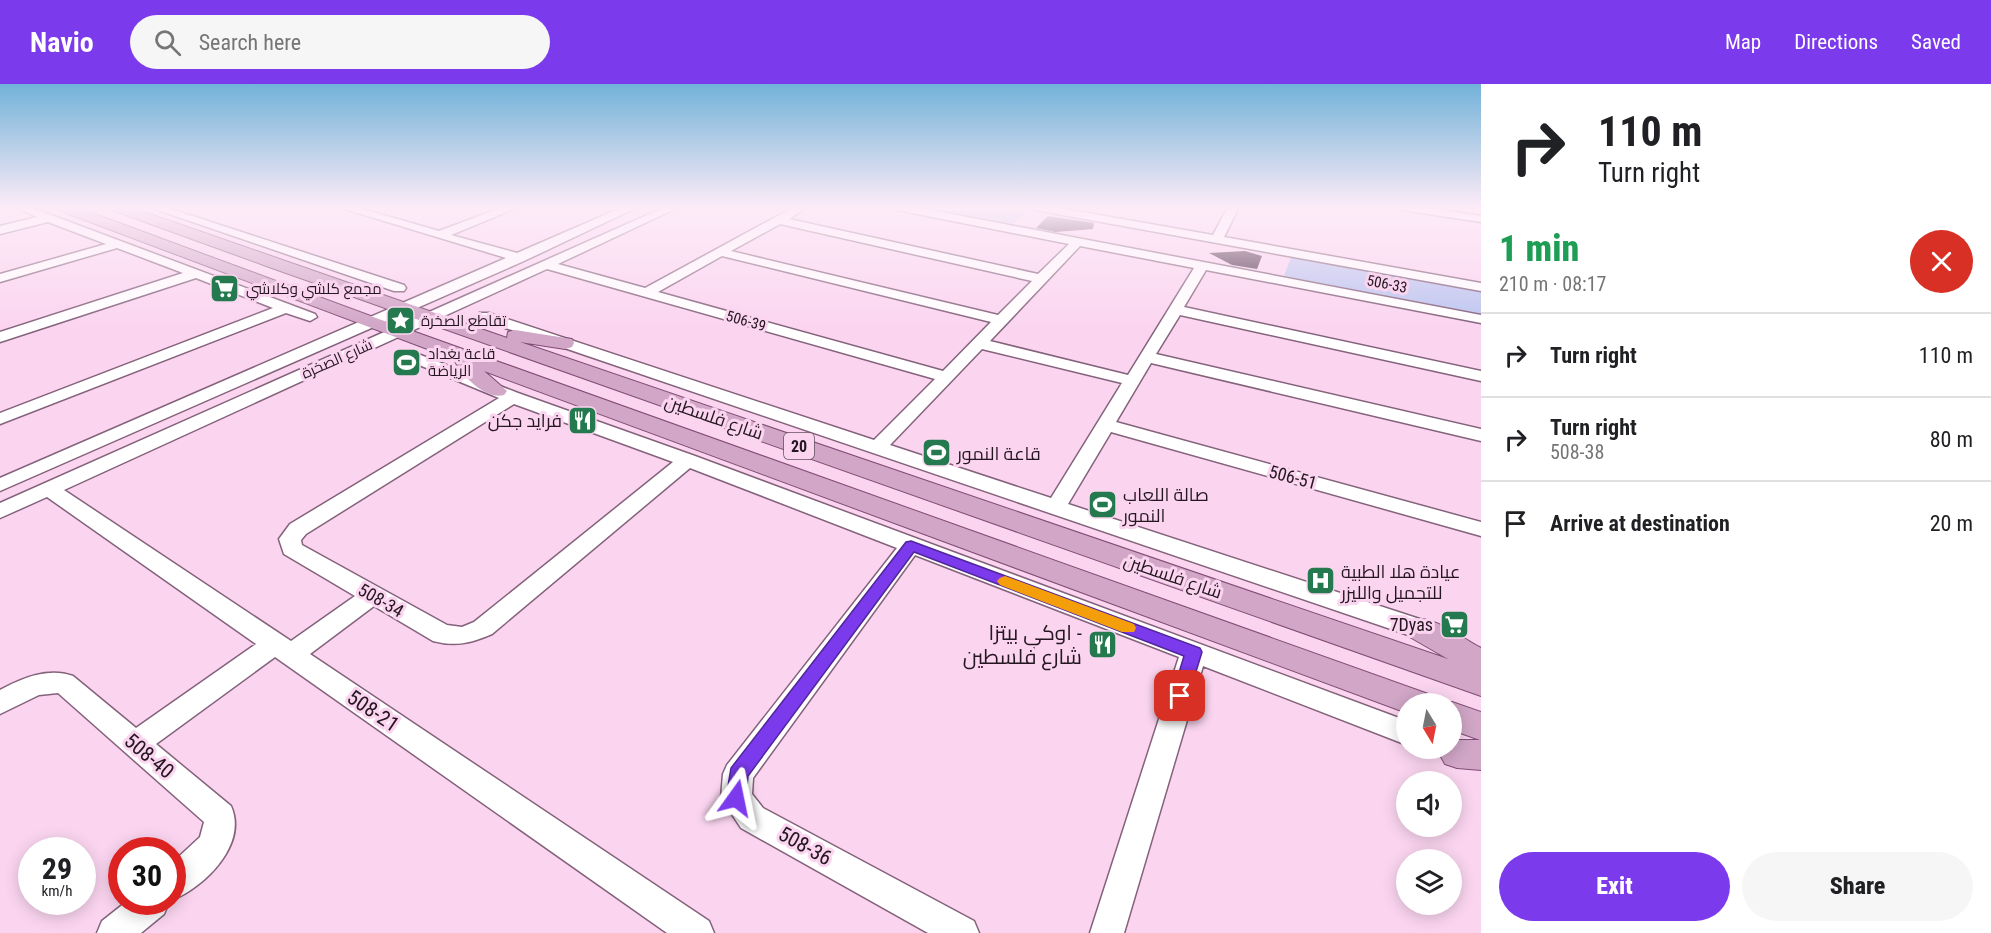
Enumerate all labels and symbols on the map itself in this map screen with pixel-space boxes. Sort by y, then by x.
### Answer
street label: 506-33 [1365,271,1409,297]
supermarket icon: مجمع كلشي وكلاشي [209,273,241,305]
place label: مجمع كلشي وكلاشي [246,280,382,301]
place icon: تقاطع الصخرة [384,305,416,337]
street label: 506-39 [724,307,768,335]
place label: تقاطع الصخرة [421,312,506,332]
street label: شارع الصخرة [299,335,376,384]
place label: قاعة بغداد الرياضة [428,345,495,380]
sports icon: قاعة بغداد الرياضة [391,347,423,379]
street label: شارع فلسطين [662,390,766,445]
restaurant icon: فرايد جكن [567,404,599,436]
place label: فرايد جكن [488,410,562,432]
road number: 20 [784,433,814,459]
sports icon: قاعة النمور [920,437,952,469]
place label: قاعة النمور [956,443,1041,465]
street label: 506-51 [1267,461,1319,493]
place label: صالة اللعاب النمور [1122,484,1209,527]
sports icon: صالة اللعاب النمور [1086,488,1118,520]
street label: شارع فلسطين [1121,549,1225,604]
place label: عيادة هلا الطبية للتجميل والليزر [1340,561,1460,604]
hospital icon: عيادة هلا الطبية للتجميل والليزر [1304,565,1336,597]
street label: 508-34 [355,579,408,621]
supermarket icon: 7Dyas [1438,608,1470,640]
place label: 7Dyas [1390,614,1433,635]
place label: اوكي بيتزا - شارع فلسطين [963,621,1082,671]
restaurant icon: اوكي بيتزا - شارع فلسطين [1087,629,1119,661]
pin [1154,670,1205,721]
street label: 508-21 [343,685,403,737]
north arrow [1396,693,1462,759]
street label: 508-40 [119,728,179,784]
position arrow [704,766,768,830]
street label: 508-36 [774,822,836,870]
speed limit sign: 30 [108,837,186,915]

